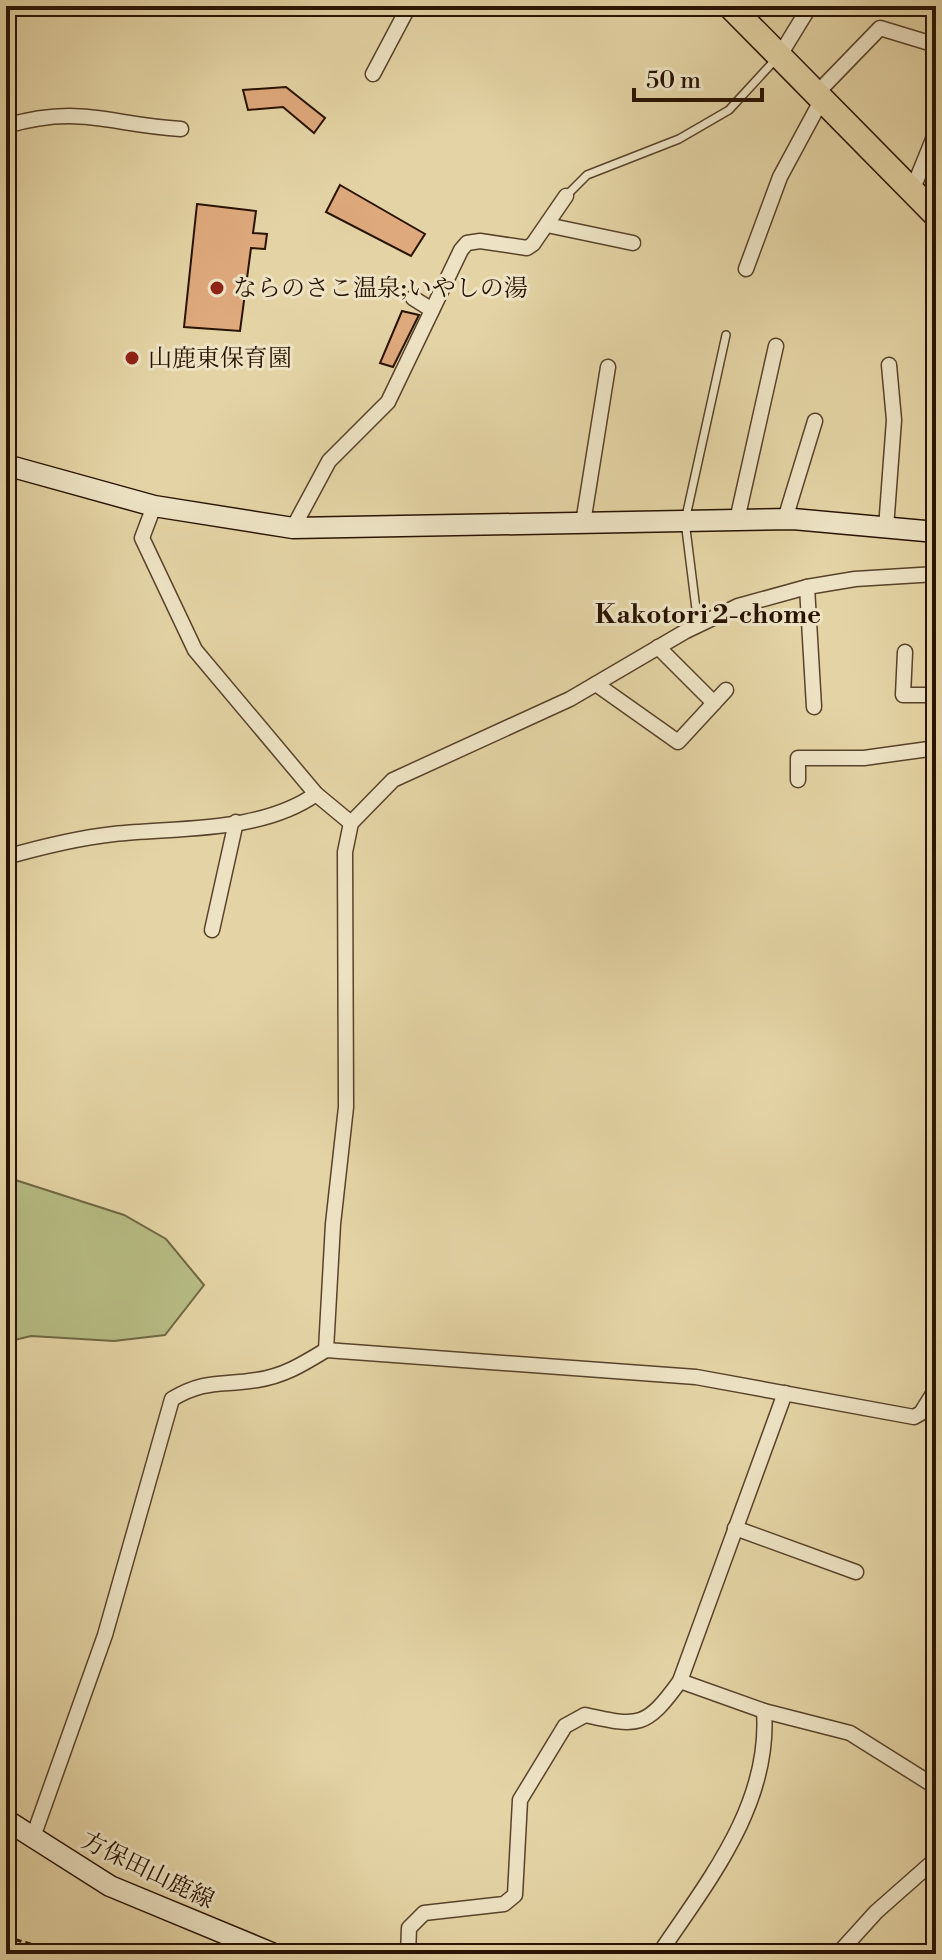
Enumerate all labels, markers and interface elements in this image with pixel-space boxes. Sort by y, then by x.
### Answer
scale bar [634,52,762,102]
text: 50 m [646,66,701,96]
place label: ならのさこ温泉;いやしの湯 [233,274,528,304]
marker: ならのさこ温泉;いやしの湯 [208,279,226,297]
place label: 山鹿東保育園 [148,344,292,374]
marker: 山鹿東保育園 [123,349,141,367]
district label: Kakotori 2-chome [595,599,821,631]
street label: 方保田山鹿線 [76,1826,219,1916]

